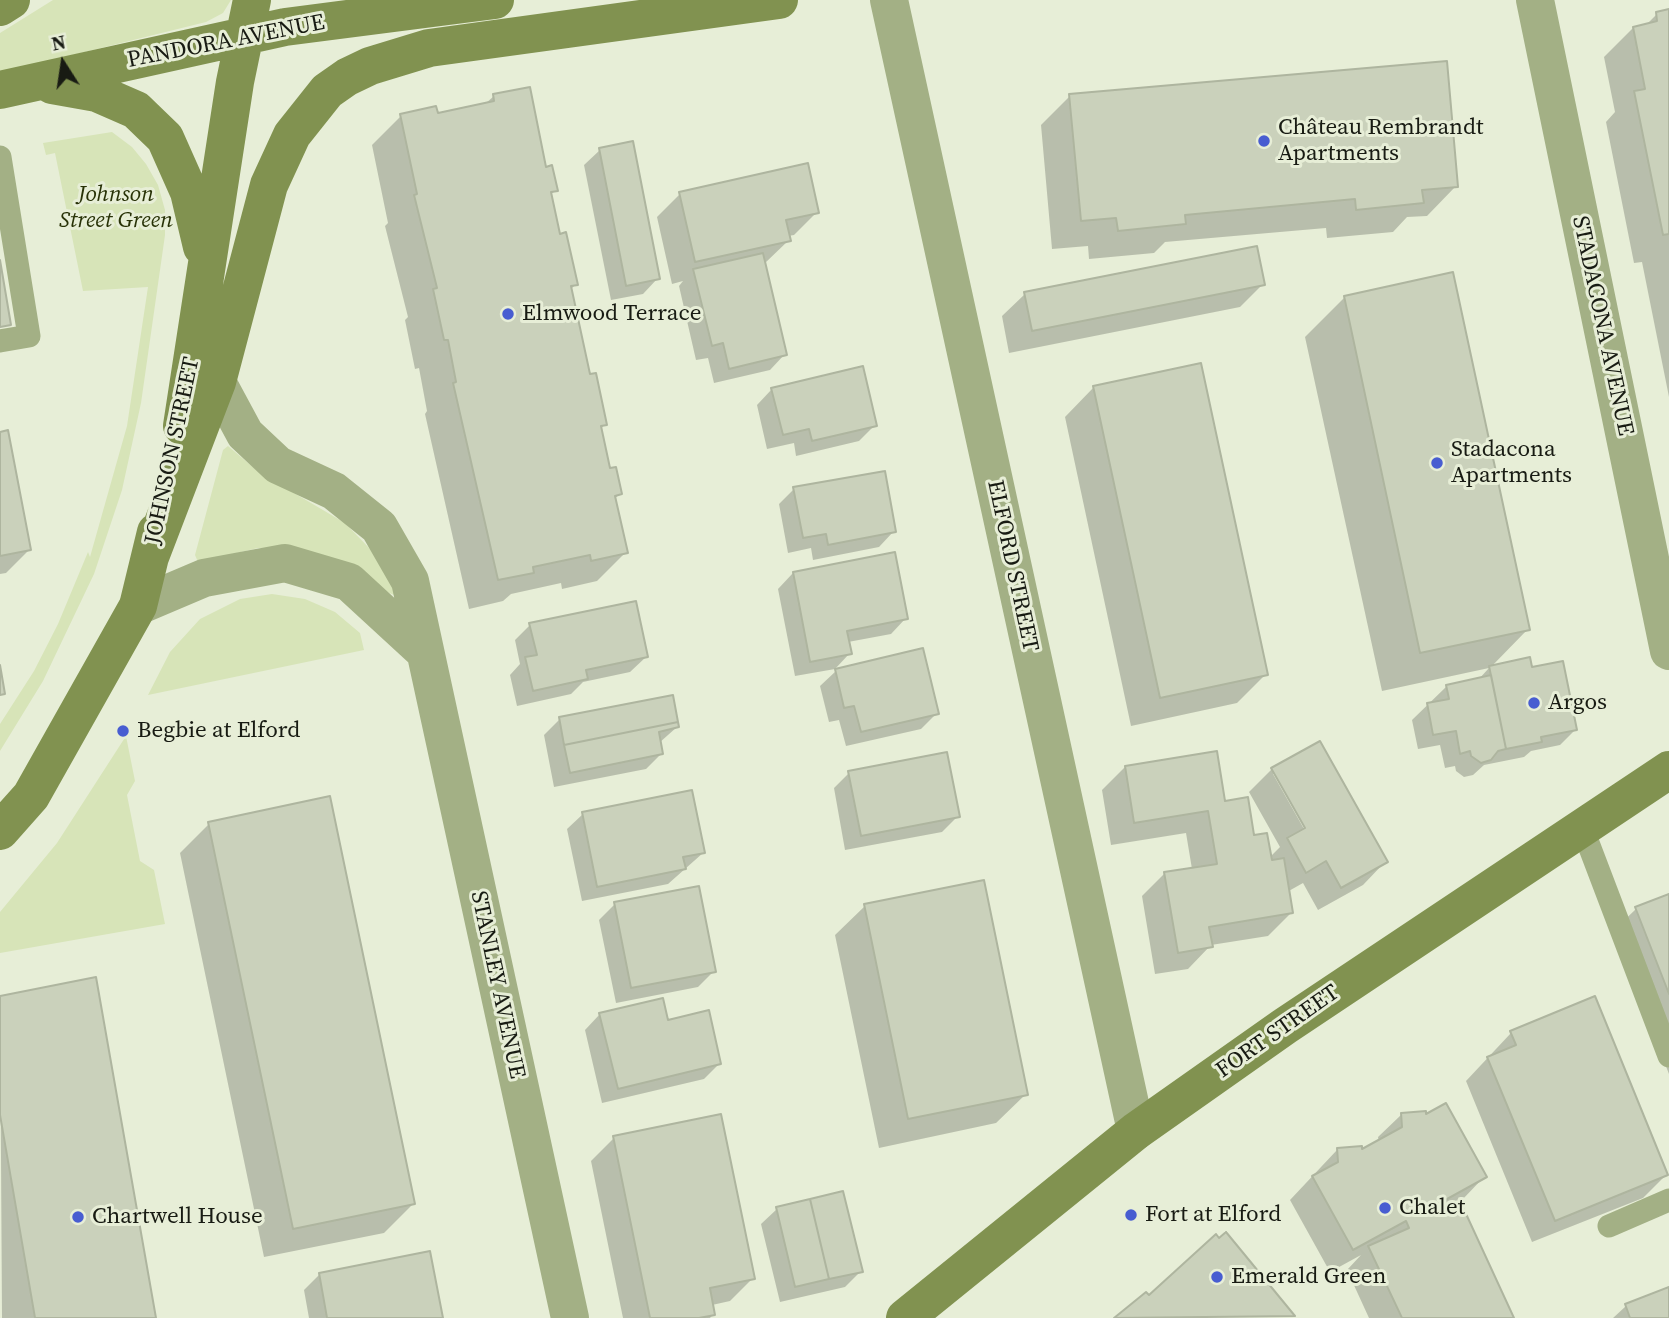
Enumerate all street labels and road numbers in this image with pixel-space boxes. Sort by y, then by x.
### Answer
street label: PANDORA AVENUE [125,9,327,75]
street label: STADACONA AVENUE [1565,214,1639,438]
street label: JOHNSON STREET [140,355,206,547]
street label: ELFORD STREET [980,478,1044,654]
street label: STANLEY AVENUE [464,889,530,1081]
street label: FORT STREET [1211,979,1345,1085]

